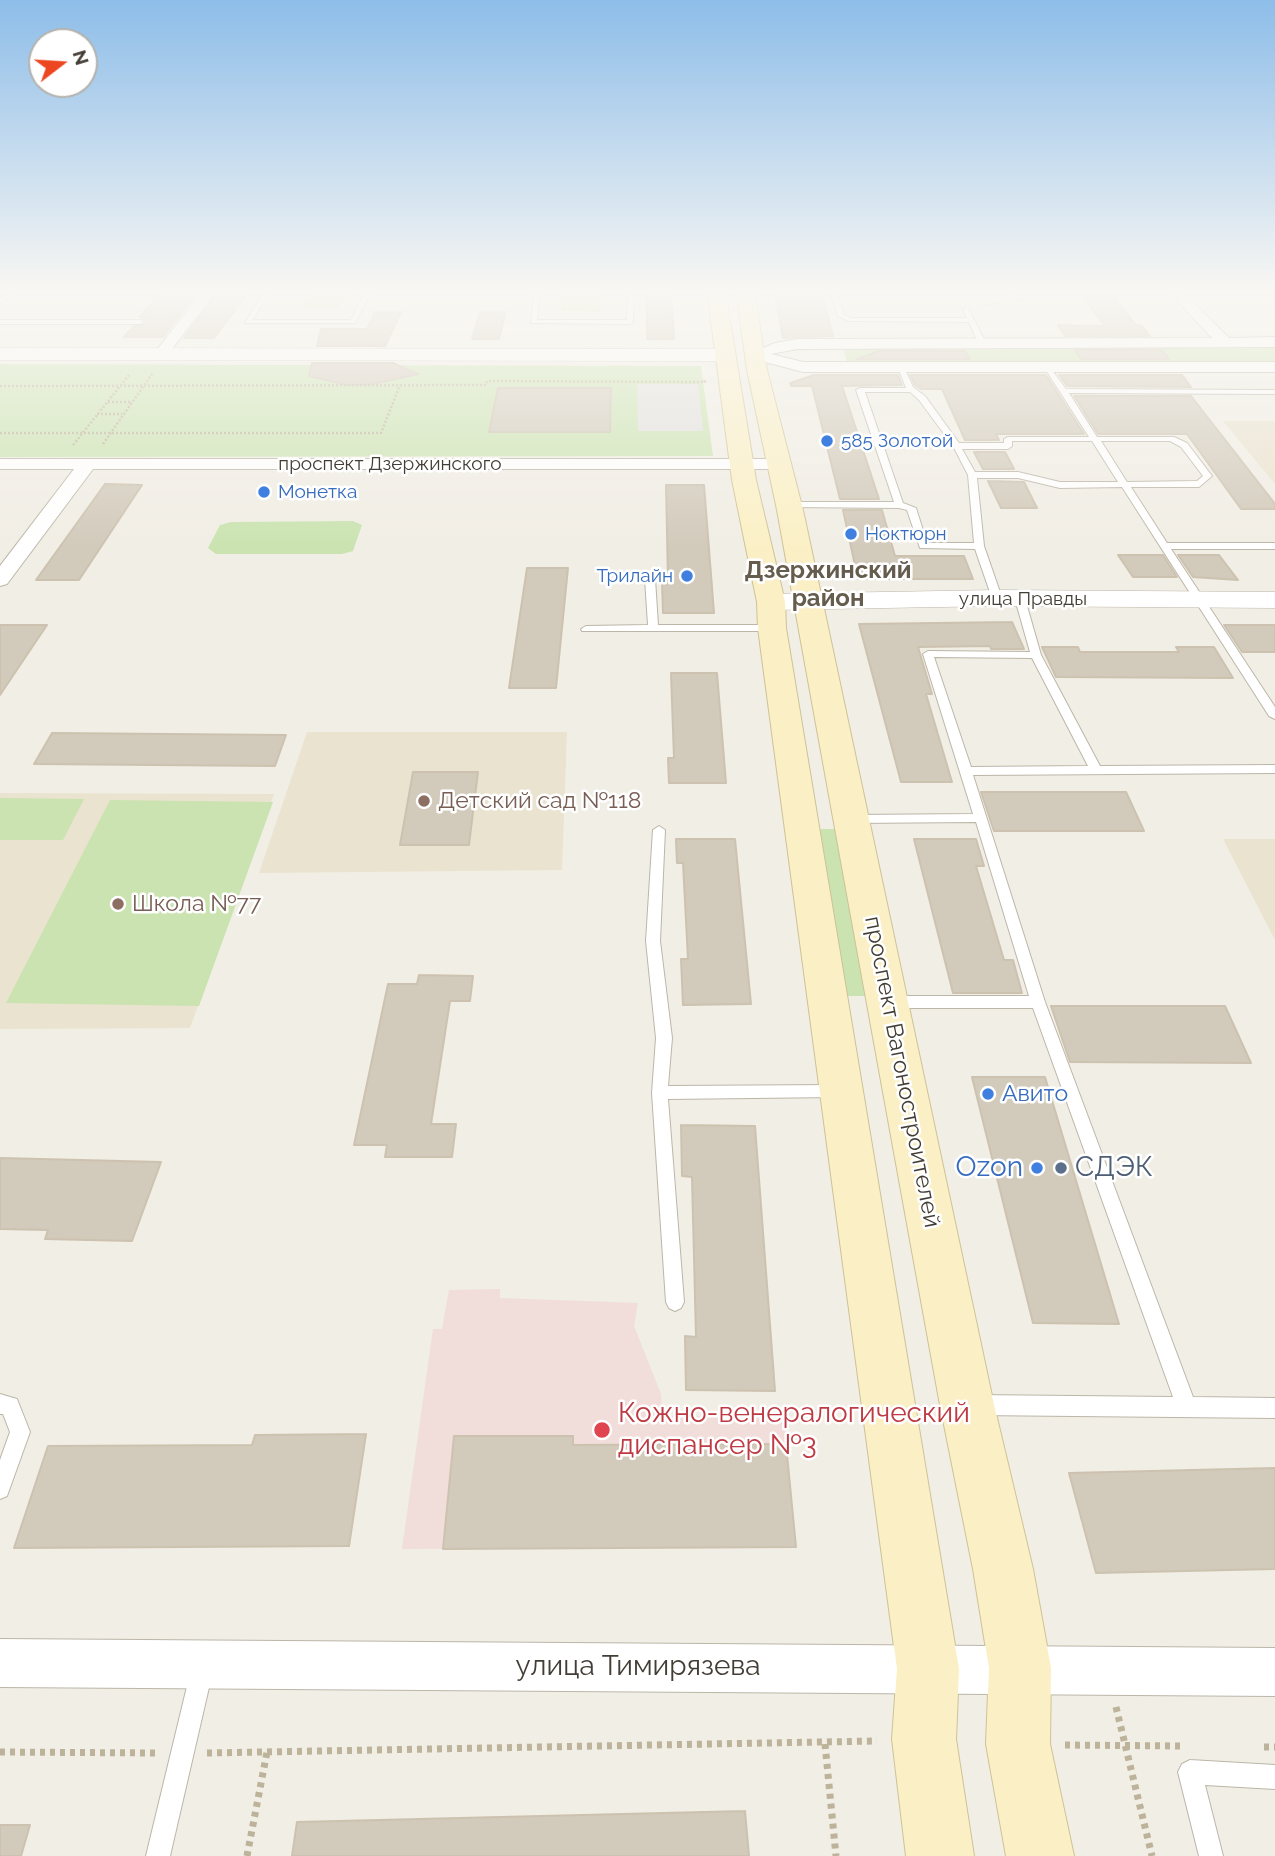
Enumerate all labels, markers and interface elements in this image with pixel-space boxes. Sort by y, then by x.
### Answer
north arrow [28,28,98,98]
text: N [69,47,94,68]
place label: 585 Золотой [841,430,953,452]
marker: 585 Золотой [819,433,835,449]
street label: проспект Дзержинского [278,453,502,475]
place label: Монетка [278,481,357,503]
marker: Монетка [256,484,272,500]
place label: Ноктюрн [865,523,947,545]
marker: Ноктюрн [843,526,859,542]
district label: Дзержинский район [745,557,911,613]
place label: Трилайн [597,565,673,587]
marker: Трилайн [679,568,695,584]
street label: улица Правды [959,588,1087,610]
place label: Детский сад №118 [438,787,641,815]
marker: Детский сад №118 [416,793,432,809]
place label: Школа №77 [132,890,261,918]
marker: Школа №77 [110,896,126,912]
street label: проспект Вагоностроителей [858,914,946,1230]
place label: Авито [1002,1080,1068,1108]
marker: Авито [980,1086,996,1102]
place label: Ozon [956,1151,1023,1185]
place label: СДЭК [1075,1151,1153,1185]
marker: Ozon [1029,1160,1045,1176]
marker: СДЭК [1053,1160,1069,1176]
place label: Кожно-венералогический диспансер №3 [618,1397,970,1463]
marker: Кожно-венералогический диспансер №3 [592,1420,612,1440]
street label: улица Тимирязева [515,1650,761,1684]

